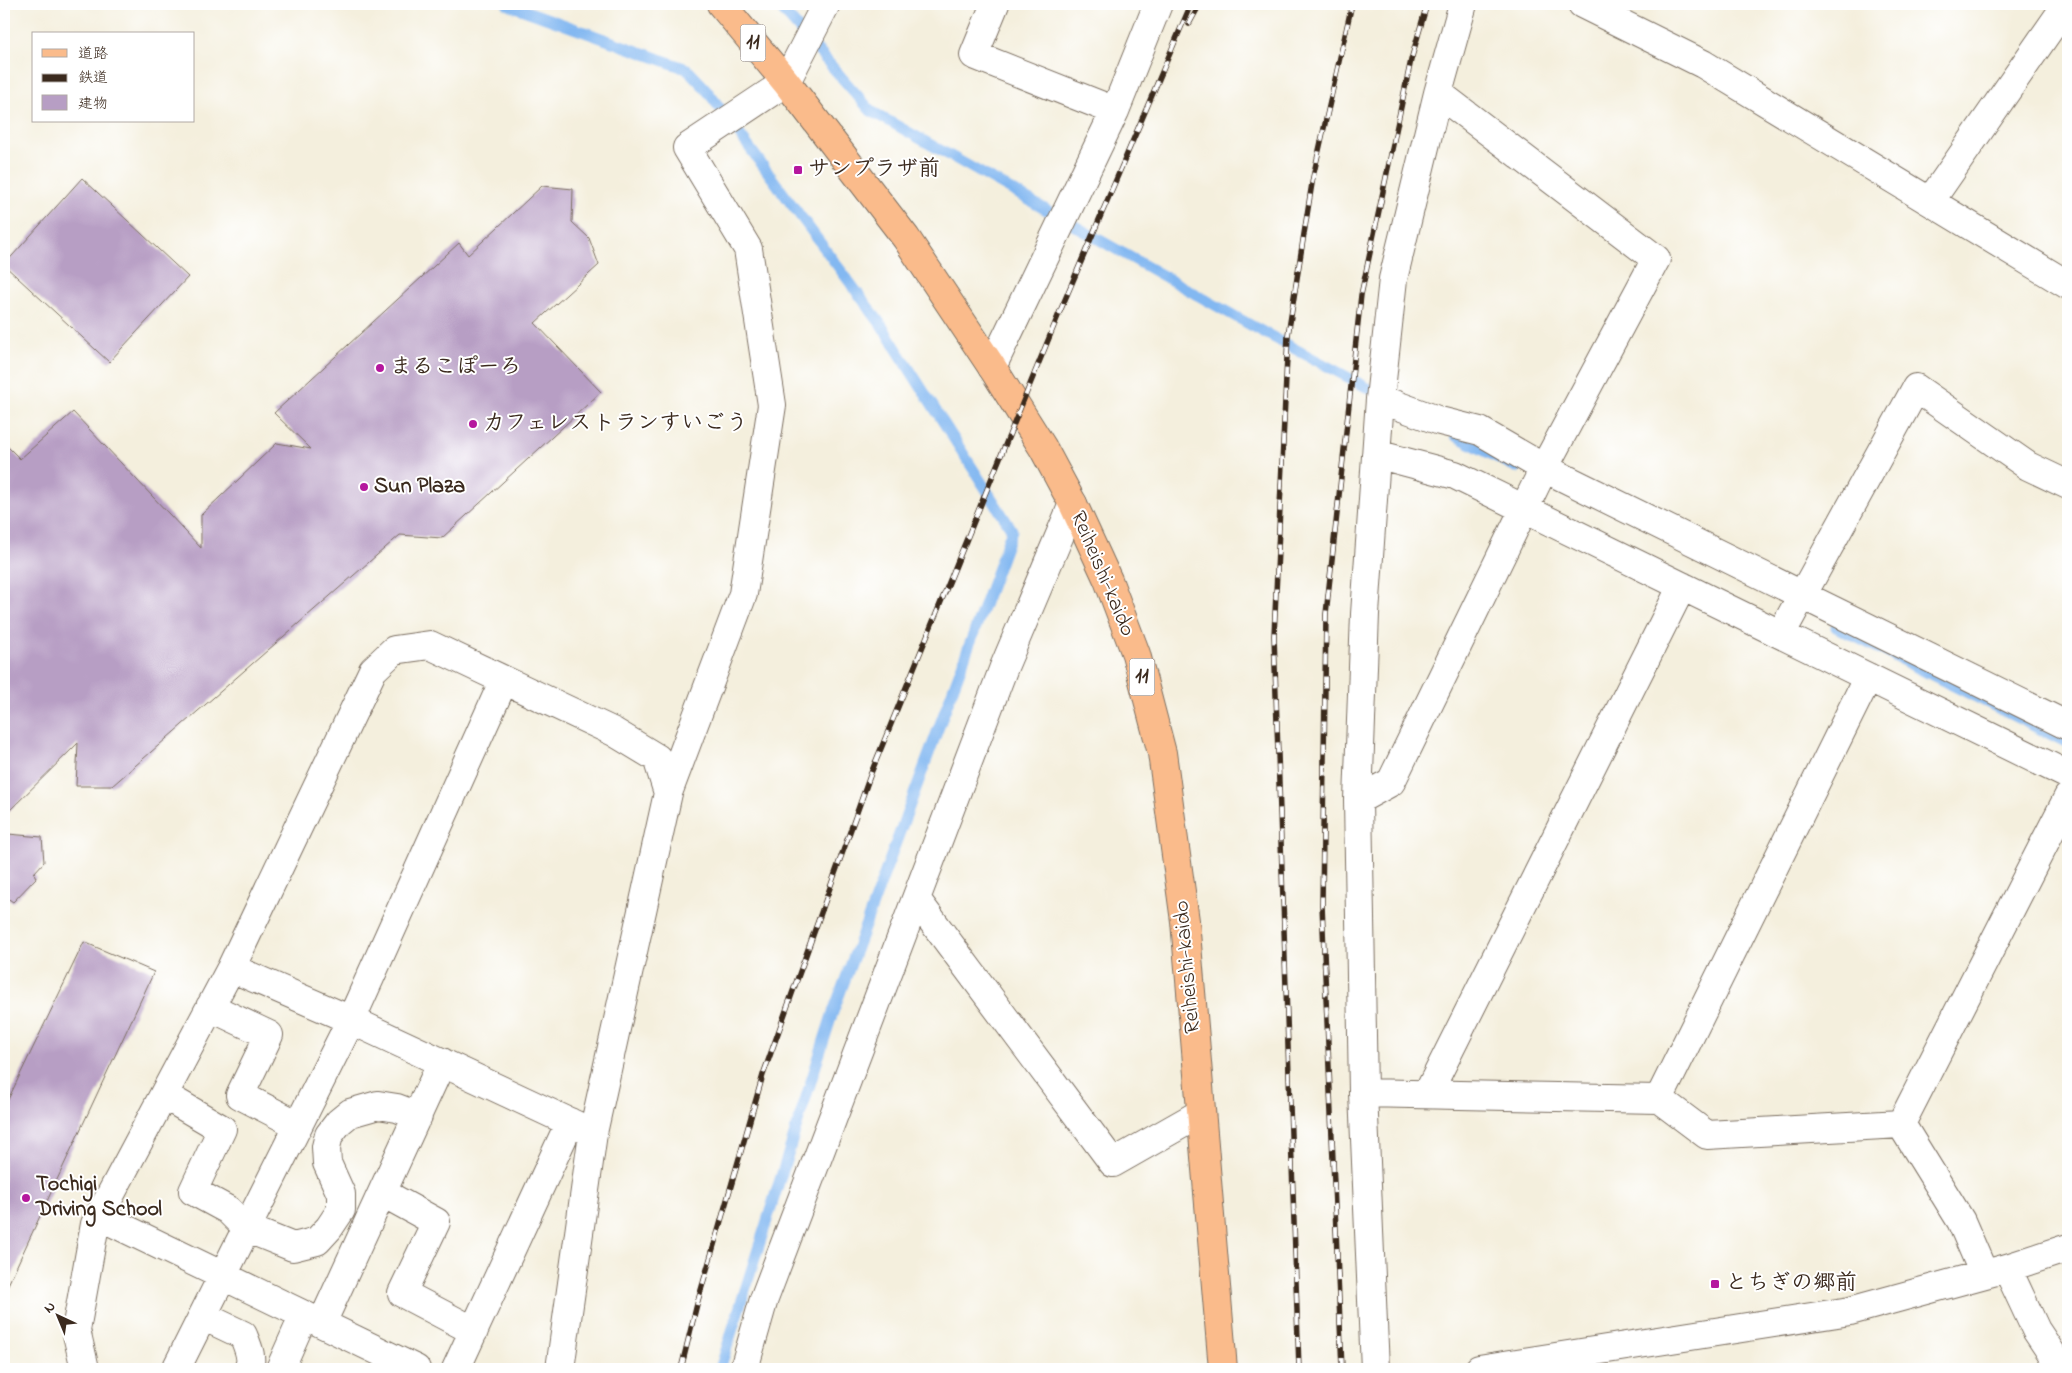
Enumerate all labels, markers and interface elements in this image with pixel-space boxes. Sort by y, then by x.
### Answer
road number: 11 [740,24,766,62]
legend [32,32,195,122]
text: 道路 [78,43,108,65]
text: 鉄道 [78,67,108,89]
text: 建物 [78,93,108,115]
place label: サンプラザ前 [808,154,940,186]
marker: サンプラザ前 [792,164,804,176]
place label: まるこぽーろ [390,352,522,384]
marker: まるこぽーろ [374,362,386,374]
place label: カフェレストランすいごう [483,408,748,440]
marker: カフェレストランすいごう [467,418,479,430]
place label: Sun Plaza [374,471,465,503]
marker: Sun Plaza [358,481,370,493]
street label: Reiheishi-kaido [1061,506,1143,642]
road number: 11 [1130,659,1154,696]
street label: Reiheishi-kaido [1166,899,1210,1035]
place label: Tochigi Driving School [35,1169,162,1227]
marker: Tochigi Driving School [20,1192,32,1204]
place label: とちぎの郷前 [1725,1268,1857,1300]
marker: とちぎの郷前 [1709,1278,1721,1290]
north arrow [32,1290,82,1340]
text: N [39,1297,61,1319]

